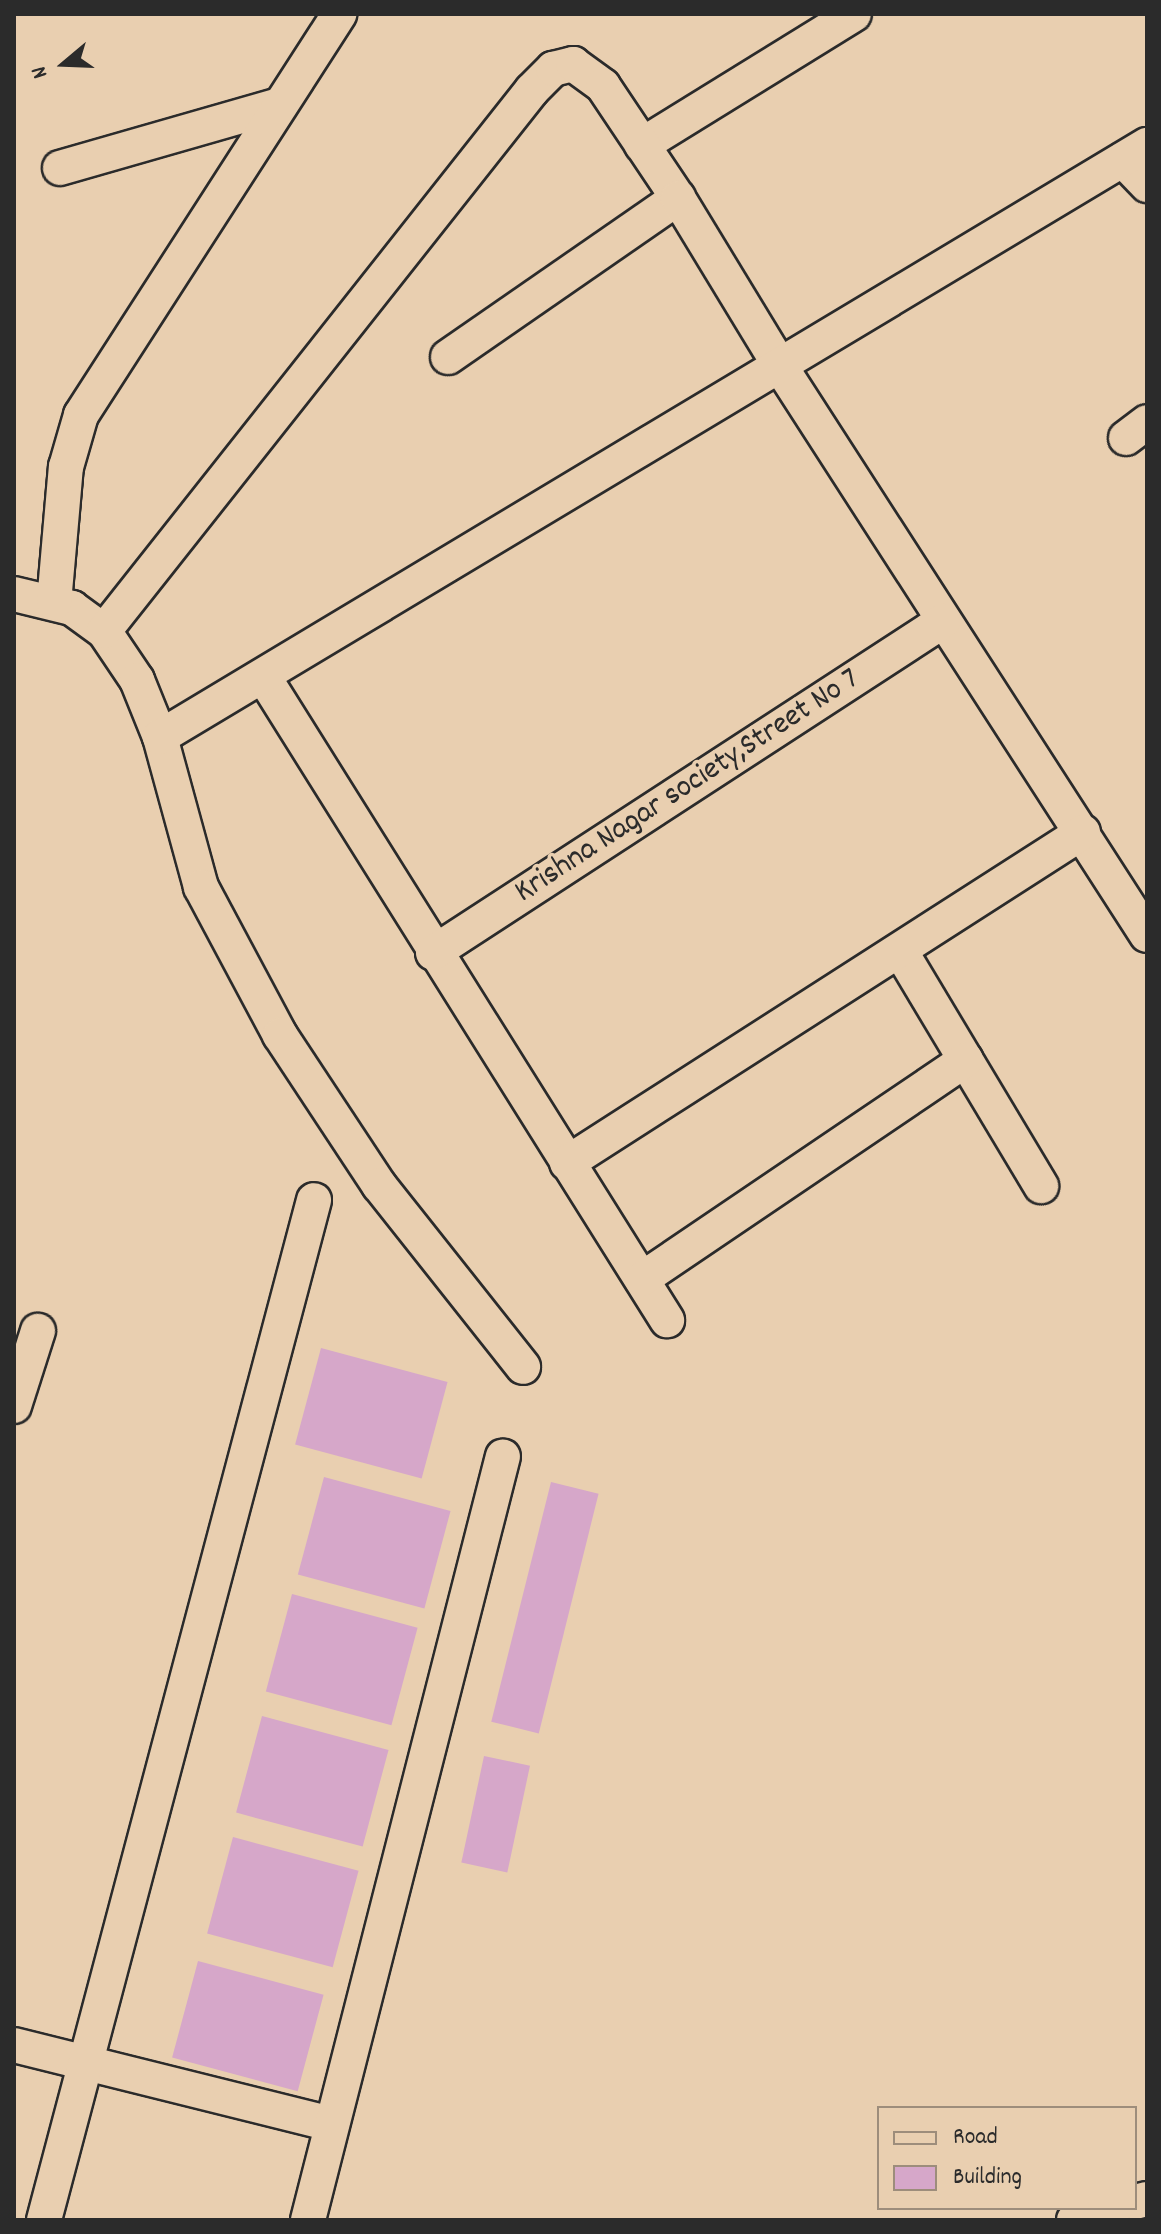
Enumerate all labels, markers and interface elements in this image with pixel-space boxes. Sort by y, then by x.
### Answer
north arrow [24,24,104,104]
text: N [24,62,57,82]
street label: Krishna Nagar society,Street No 7 [509,661,867,913]
legend [877,2106,1137,2210]
text: Road [953,2121,998,2155]
text: Building [953,2161,1022,2195]

